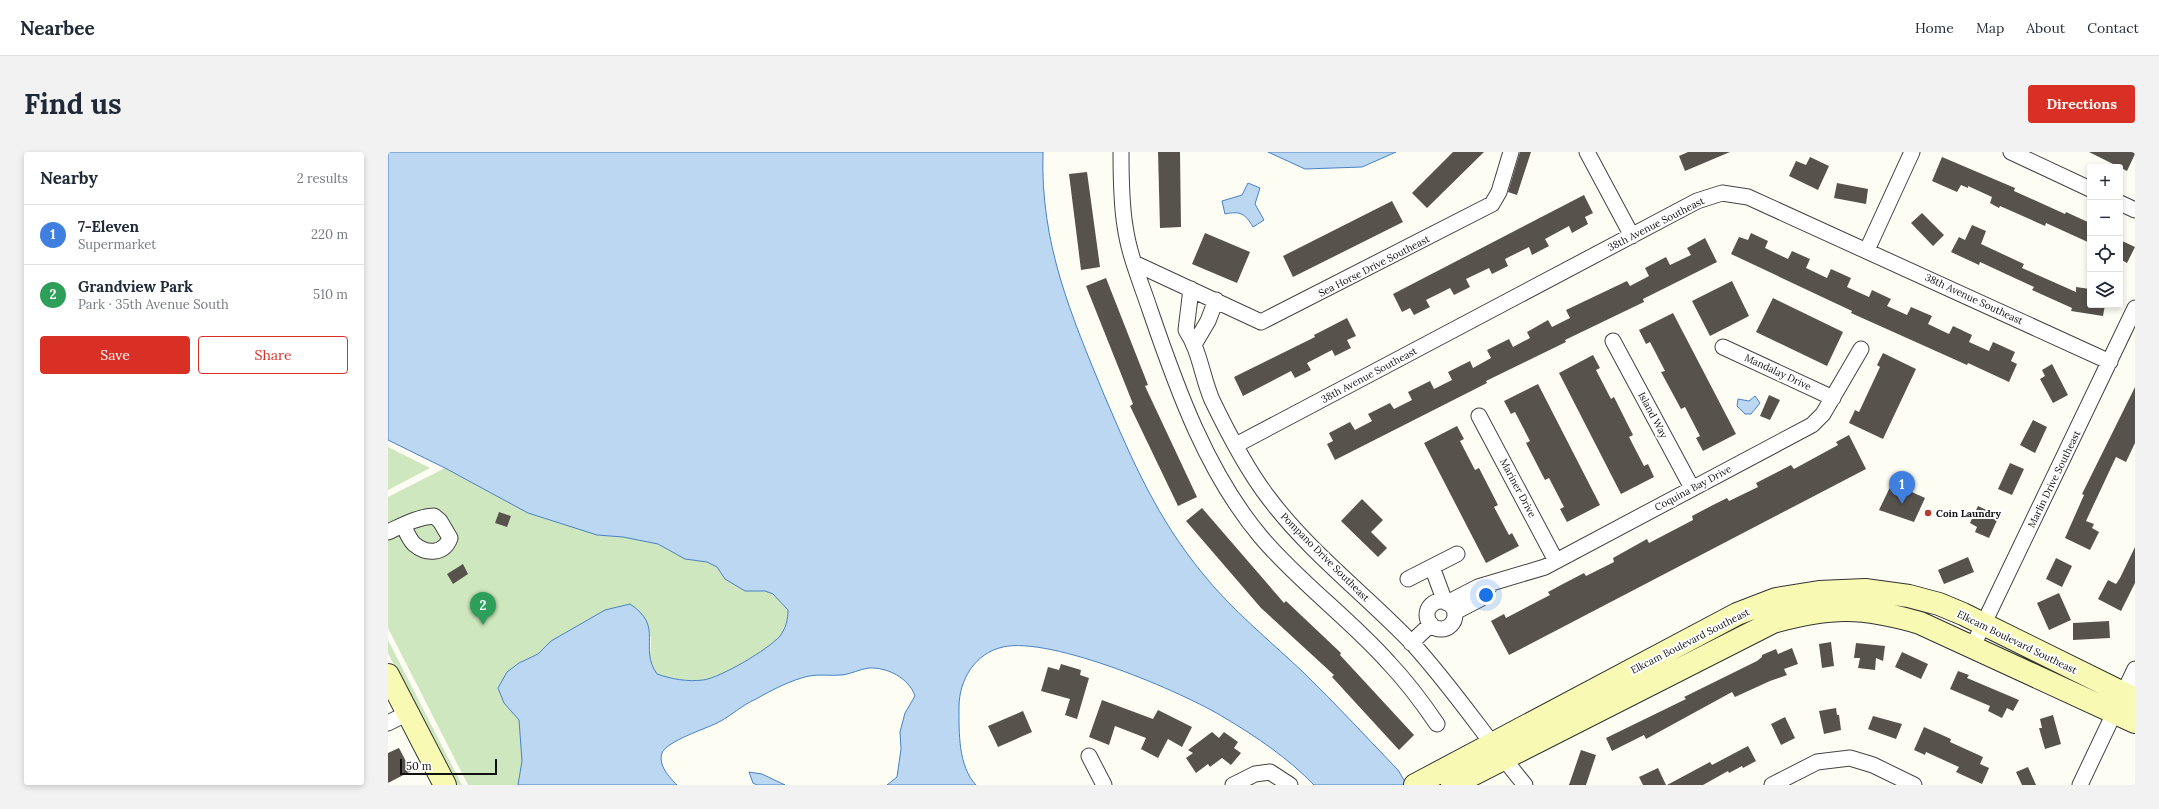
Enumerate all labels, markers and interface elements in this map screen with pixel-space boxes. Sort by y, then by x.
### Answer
text: Nearbee [20,16,95,40]
text: Home [1915,19,1954,37]
text: Map [1976,19,2004,37]
text: About [2026,19,2065,37]
text: Contact [2087,19,2139,37]
button: Directions [2028,85,2135,123]
text: Find us [24,86,122,122]
map controls [2087,164,2123,308]
button: + [2087,164,2123,200]
text: Nearby [40,167,98,189]
text: 2 results [297,170,348,187]
street label: 38th Avenue Southeast [1606,194,1707,254]
button: − [2087,200,2123,236]
text: 7-Eleven [78,217,139,236]
text: 1 [50,226,56,243]
text: 220 m [311,226,348,243]
street label: Sea Horse Drive Southeast [1316,232,1432,300]
text: Supermarket [78,236,156,253]
button: locate [2087,236,2123,272]
street label: 38th Avenue Southeast [1923,271,2025,327]
button: layers [2087,272,2123,308]
text: Grandview Park [78,277,193,296]
text: 2 [50,286,56,303]
text: 510 m [313,286,348,303]
text: Park · 35th Avenue South [78,296,229,313]
button: Save [40,336,190,374]
button: Share [198,336,348,374]
street label: 38th Avenue Southeast [1319,344,1419,406]
street label: Mandalay Drive [1743,351,1814,393]
street label: Island Way [1635,390,1671,441]
street label: Marlin Drive Southeast [2025,428,2083,530]
street label: Mariner Drive [1497,456,1539,520]
street label: Coquina Bay Drive [1652,462,1734,514]
pin: 1 [1889,471,1915,504]
place label: Coin Laundry [1936,507,2002,520]
marker: Coin Laundry [1923,508,1933,518]
street label: Pompano Drive Southeast [1278,510,1372,604]
your location [1476,585,1496,605]
pin: 2 [470,592,496,625]
street label: Elkcam Boulevard Southeast [1628,605,1752,677]
street label: Elkcam Boulevard Southeast [1955,607,2079,677]
scale bar [400,757,497,776]
text: 50 m [406,759,432,773]

